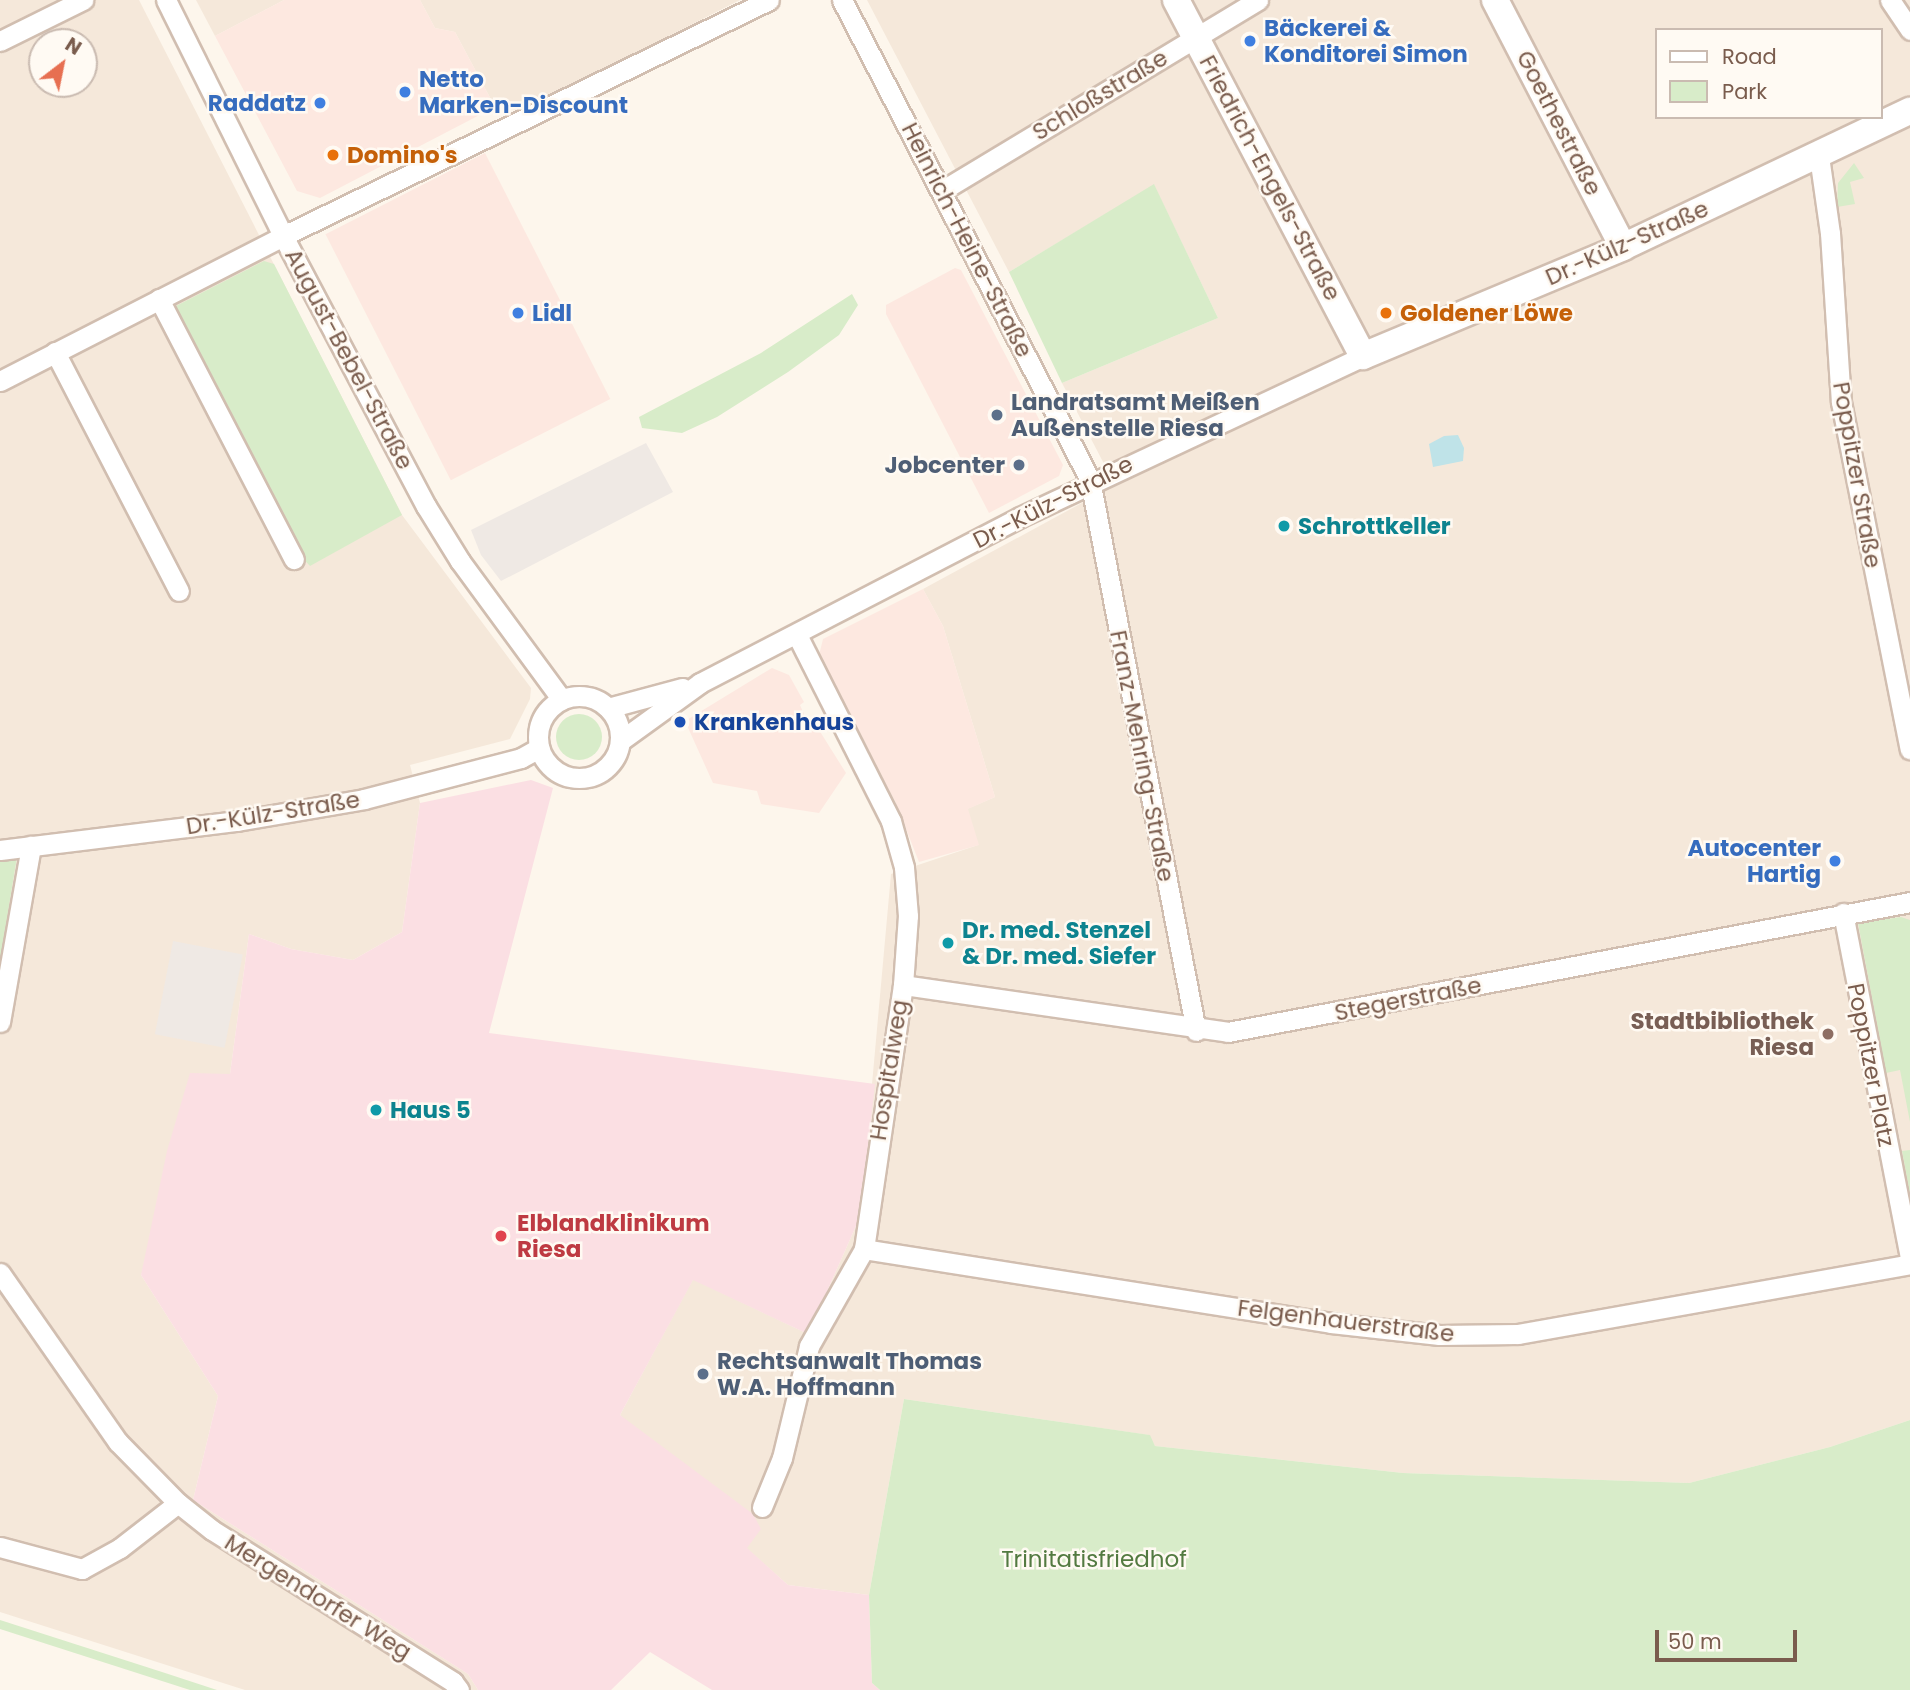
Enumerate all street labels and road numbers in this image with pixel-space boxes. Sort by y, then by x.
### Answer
street label: Schloßstraße [1027,44,1173,146]
street label: Goethestraße [1511,46,1607,200]
street label: Friedrich-Engels-Straße [1194,51,1346,305]
street label: Heinrich-Heine-Straße [896,118,1038,362]
street label: Dr.-Külz-Straße [1541,195,1713,291]
street label: August-Bebel-Straße [279,244,419,474]
street label: Poppitzer Straße [1827,380,1887,570]
street label: Dr.-Külz-Straße [969,450,1137,554]
street label: Franz-Mehring-Straße [1104,628,1180,884]
street label: Dr.-Külz-Straße [184,786,362,840]
street label: Stegerstraße [1332,971,1484,1027]
street label: Poppitzer Platz [1842,981,1900,1149]
street label: Hospitalweg [864,998,914,1142]
street label: Felgenhauerstraße [1236,1294,1456,1348]
street label: Mergendorfer Weg [220,1528,416,1666]

